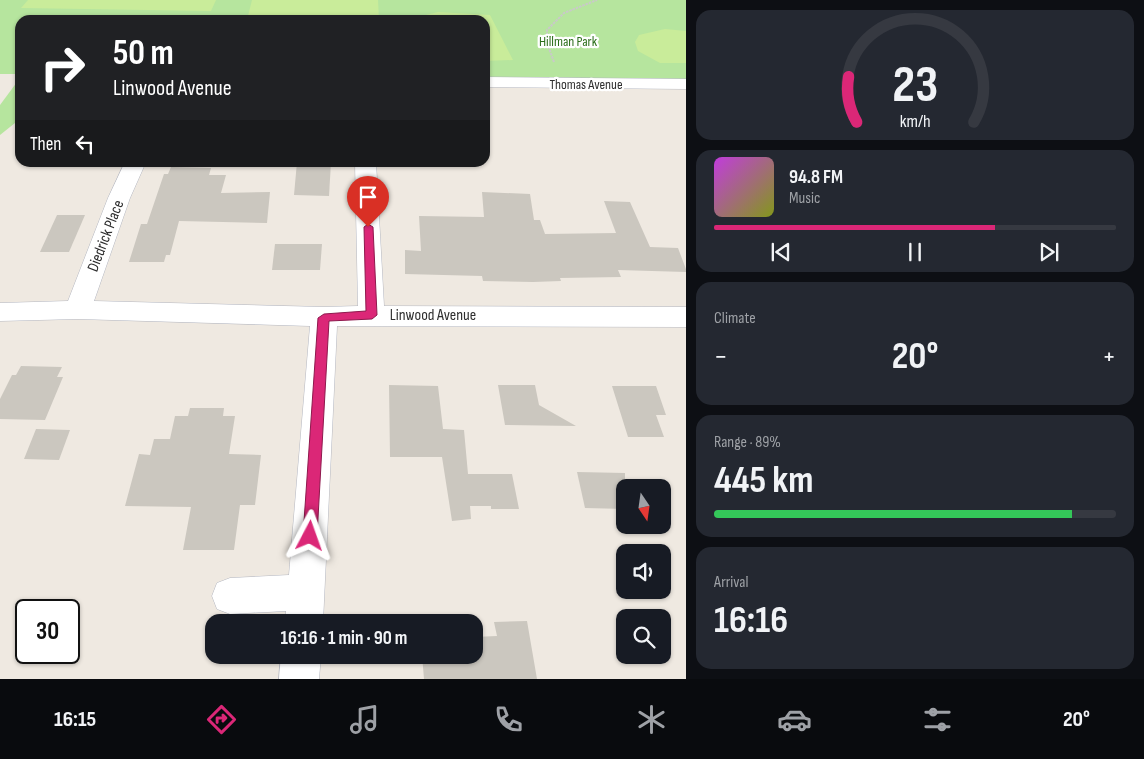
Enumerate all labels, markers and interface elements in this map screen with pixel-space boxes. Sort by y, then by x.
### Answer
text: 50 m [113,32,174,75]
park label: Hillman Park [539,33,598,50]
icon: right [30,35,95,100]
text: 23 [892,54,938,117]
text: Linwood Avenue [113,75,232,102]
street label: Thomas Avenue [549,76,623,93]
text: km/h [900,111,930,132]
icon: left [71,130,99,158]
text: Then [30,133,61,156]
text: 94.8 FM [789,166,843,189]
pin [347,176,389,227]
icon: arrive [354,183,382,211]
text: Music [789,189,820,208]
street label: Diedrick Place [84,197,128,275]
icon: previous [767,238,795,266]
icon: pause [901,238,929,266]
icon: next [1035,238,1063,266]
street label: Linwood Avenue [390,306,476,325]
text: Climate [714,309,756,328]
text: 20° [892,334,938,379]
text: − [714,340,728,373]
text: + [1102,340,1116,373]
text: Range · 89% [714,433,781,452]
text: 445 km [714,458,813,503]
north arrow [616,479,671,534]
map controls [616,479,671,664]
position arrow [283,509,335,561]
button: sound [616,544,671,599]
text: Arrival [714,573,748,592]
text: 16:16 [714,598,788,643]
speed limit sign: 30 [15,599,80,664]
button: search [616,609,671,664]
text: 16:16 · 1 min · 90 m [281,627,407,650]
icon: directions [204,702,239,737]
icon: music [347,702,382,737]
icon: phone [491,702,526,737]
icon: climate [634,702,669,737]
icon: car [777,702,812,737]
icon: filters [920,702,955,737]
text: 16:15 [54,706,96,733]
text: 20° [1063,706,1090,733]

